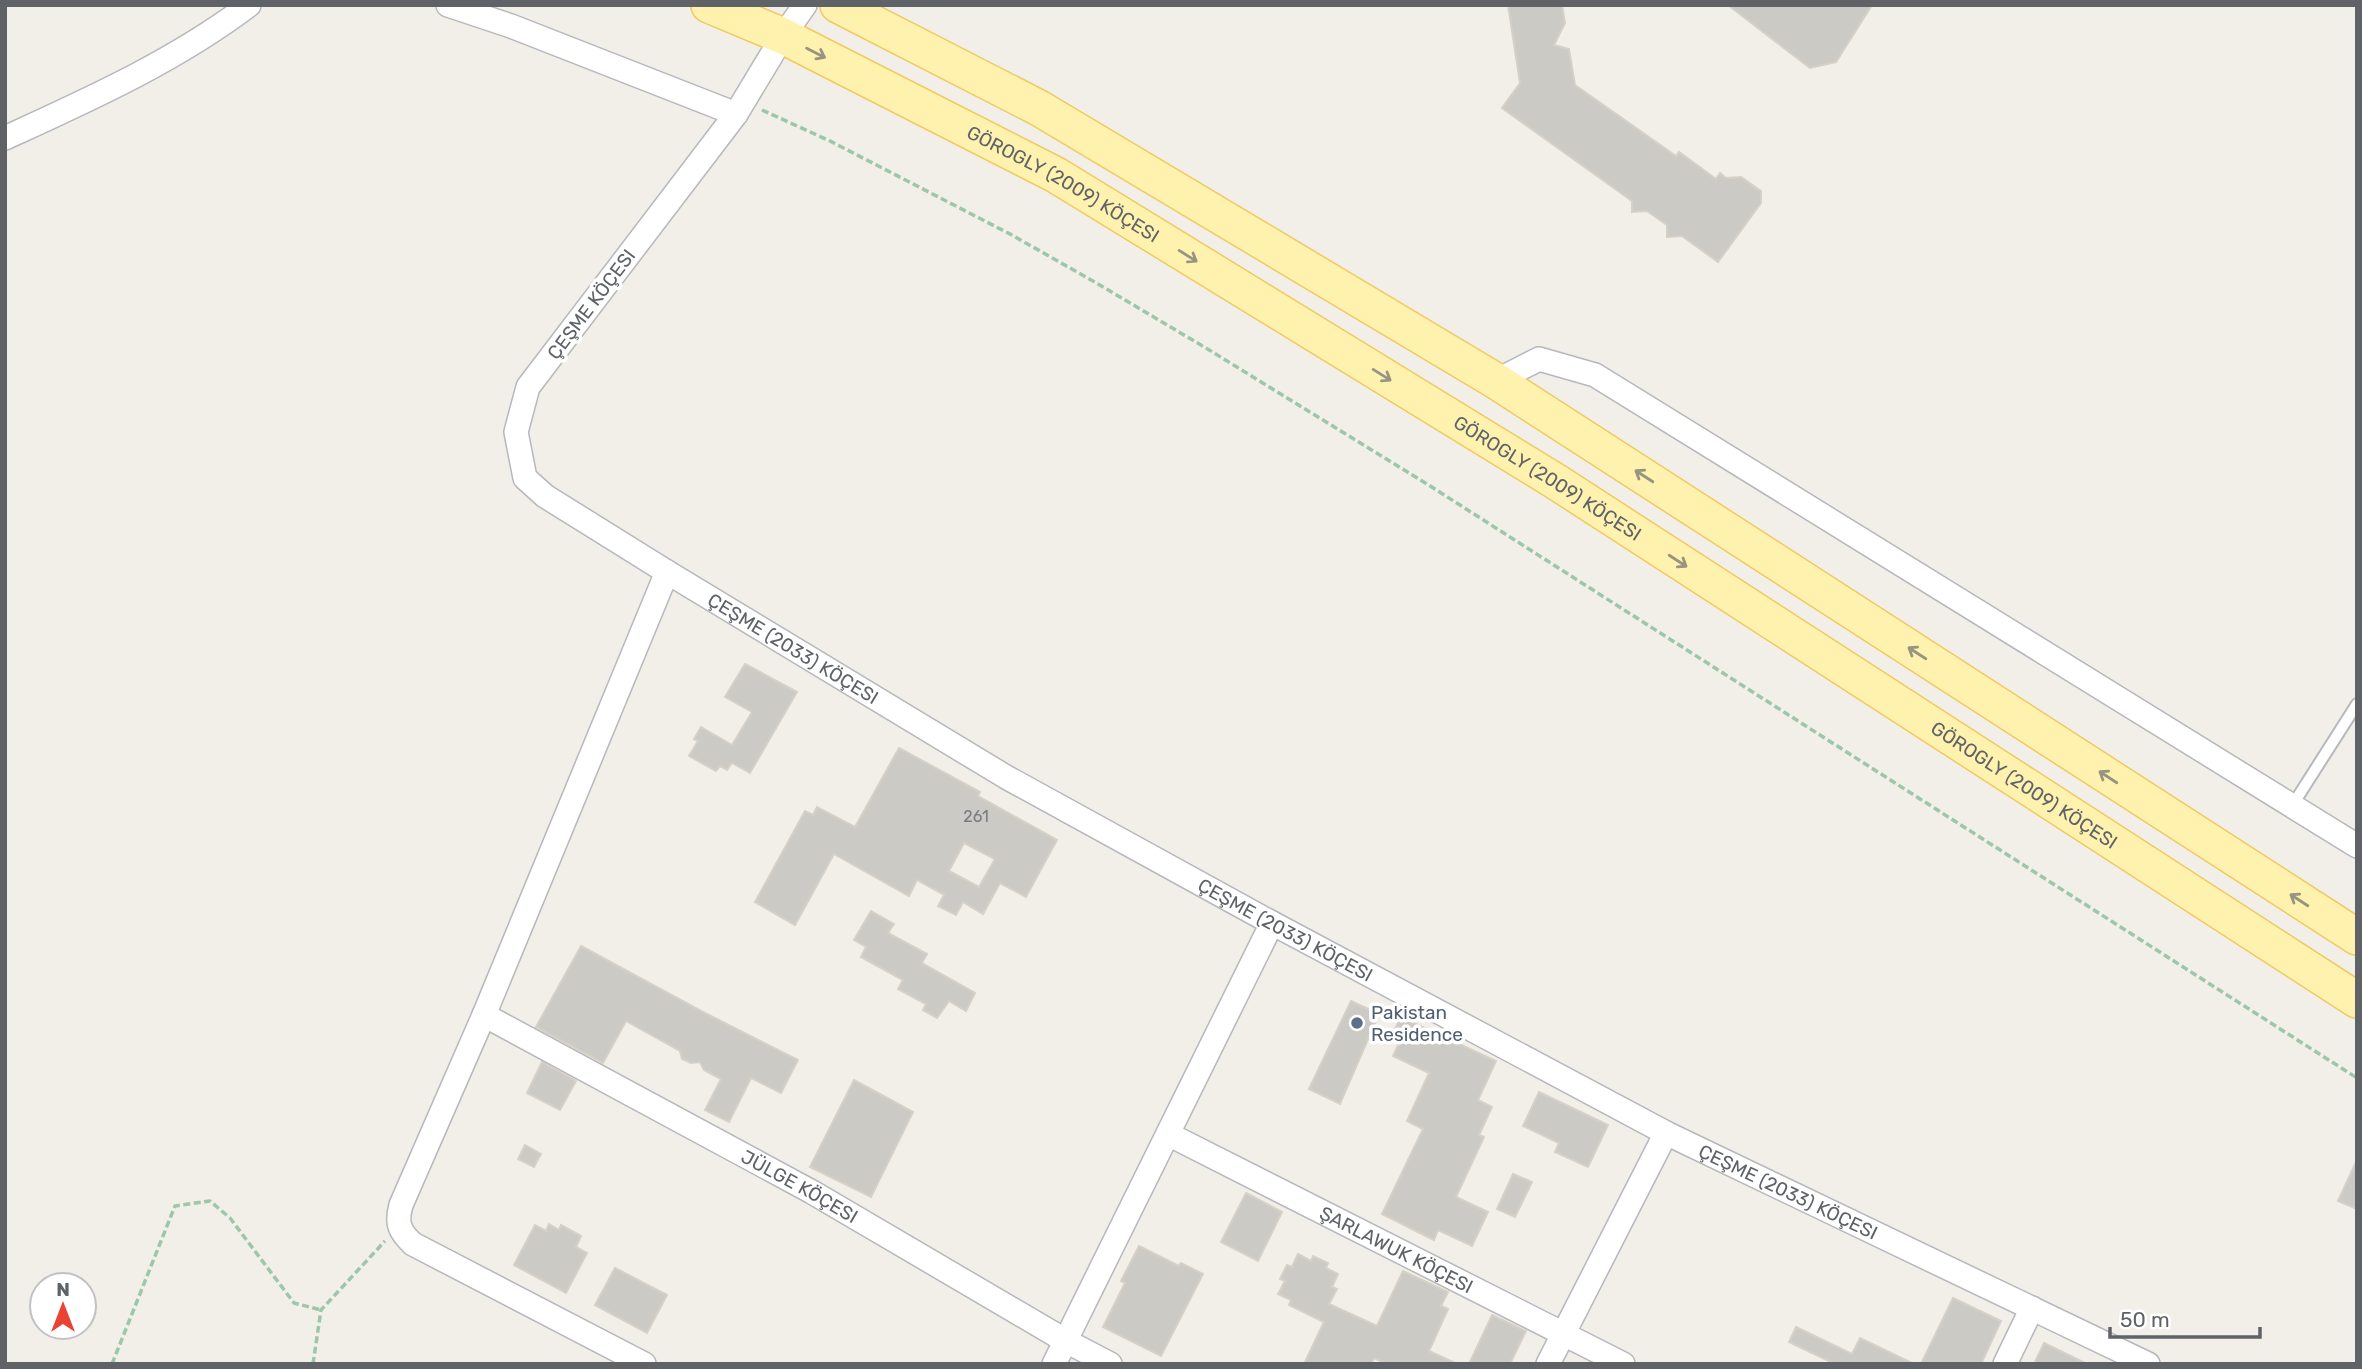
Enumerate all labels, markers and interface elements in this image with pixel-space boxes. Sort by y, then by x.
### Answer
one-way arrow [805,47,826,61]
street label: GÖROGLY (2009) KÖÇESI [963,121,1163,247]
street label: ÇEŞME KÖÇESI [542,245,640,364]
one-way arrow [1177,249,1197,263]
one-way arrow [1371,368,1391,382]
street label: GÖROGLY (2009) KÖÇESI [1449,411,1646,546]
one-way arrow [1635,469,1654,484]
one-way arrow [1668,553,1687,568]
street label: ÇEŞME (2033) KÖÇESI [704,588,883,709]
one-way arrow [1908,646,1928,660]
street label: GÖROGLY (2009) KÖÇESI [1927,716,2122,854]
one-way arrow [2099,769,2119,783]
house number: 261 [963,807,989,826]
street label: ÇEŞME (2033) KÖÇESI [1194,874,1377,987]
one-way arrow [2290,893,2310,907]
place label: Pakistan Residence [1371,1001,1463,1046]
marker: Pakistan Residence [1349,1015,1365,1031]
street label: ÇEŞME (2033) KÖÇESI [1695,1139,1881,1245]
street label: JÜLGE KÖÇESI [737,1145,862,1228]
street label: ŞARLAWUK KÖÇESI [1316,1202,1477,1298]
north arrow [28,1271,98,1341]
text: N [56,1278,70,1301]
scale bar [2110,1296,2260,1340]
text: 50 m [2120,1307,2170,1332]

